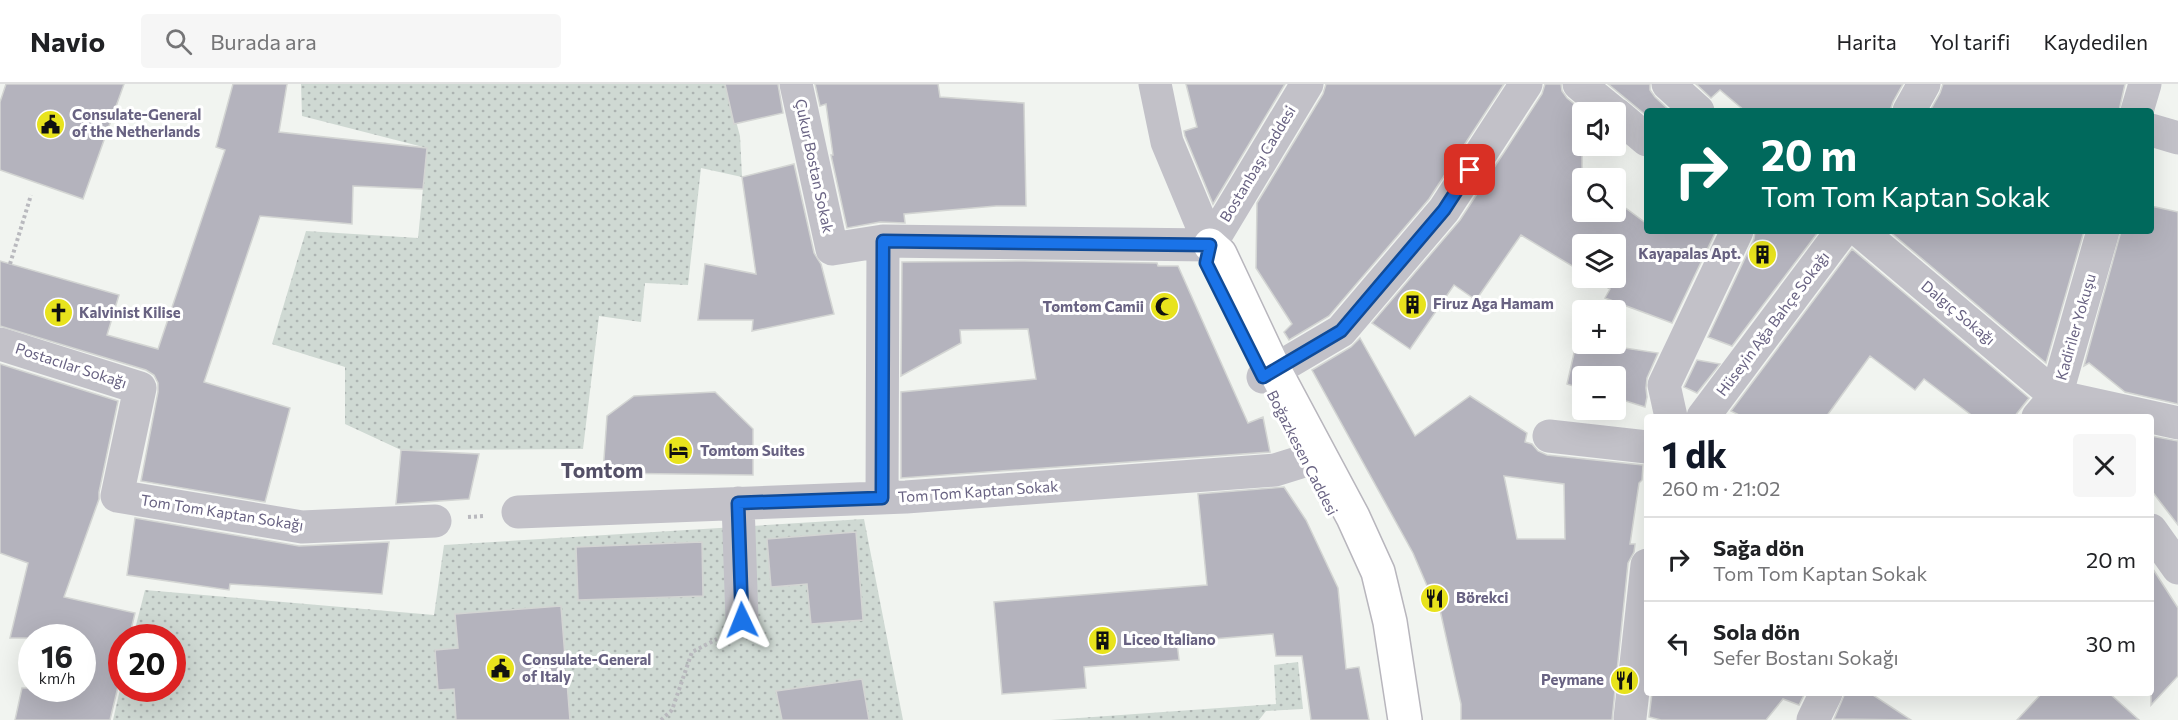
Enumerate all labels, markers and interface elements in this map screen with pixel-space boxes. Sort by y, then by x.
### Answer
search box [141,14,561,68]
text: Navio [30,24,105,58]
icon: search [162,25,195,58]
text: Burada ara [210,28,317,55]
text: Harita [1837,29,1897,54]
text: Yol tarifi [1930,29,2010,54]
text: Kaydedilen [2043,29,2148,54]
street label: Çukur Bostan Sokak [792,97,838,234]
street label: Bostanbaşı Caddesi [1215,102,1299,225]
map controls [1572,102,1626,420]
button: sound [1572,102,1626,156]
place label: Consulate-General of the Netherlands [72,105,201,140]
public building icon: Consulate-General of the Netherlands [35,108,67,140]
text: 20 m [1761,128,1857,180]
icon: right [1662,132,1740,210]
pin [1444,144,1495,195]
icon: arrive [1453,153,1486,186]
button: search [1572,168,1626,222]
text: Tom Tom Kaptan Sokak [1761,180,2050,213]
button: layers [1572,234,1626,288]
building icon: Kayapalas Apt. [1746,238,1778,270]
place label: Kayapalas Apt. [1638,244,1741,262]
street label: Hüseyin Ağa Bahçe Sokağı [1712,248,1832,399]
street label: Kadiriler Yokuşu [2051,271,2099,382]
street label: Dalgıç Sokağı [1918,276,1999,348]
building icon: Firuz Aga Hamam [1396,288,1428,320]
mosque icon: Tomtom Camii [1149,291,1181,323]
place label: Firuz Aga Hamam [1433,294,1554,312]
church icon: Kalvinist Kilise [42,297,74,329]
place label: Tomtom Camii [1043,297,1144,315]
button: + [1572,300,1626,354]
place label: Kalvinist Kilise [79,303,181,321]
street label: Postacılar Sokağı [13,339,129,392]
button: − [1572,366,1626,420]
street label: Boğazkesen Caddesi [1264,387,1342,518]
text: 1 dk [1662,431,1727,475]
button: close [2073,434,2136,497]
hotel icon: Tomtom Suites [663,435,695,467]
place label: Tomtom Suites [700,441,805,459]
district label: Tomtom [561,457,643,482]
street label: Tom Tom Kaptan Sokak [897,476,1059,506]
text: 260 m · 21:02 [1662,476,1780,500]
street label: Tom Tom Kaptan Sokağı [139,490,305,534]
text: Sağa dön [1713,534,1804,561]
icon: right [1662,543,1695,576]
text: 20 m [2086,546,2136,573]
text: Tom Tom Kaptan Sokak [1713,561,1927,585]
restaurant icon: Börekci [1419,582,1451,614]
position arrow [710,588,774,652]
place label: Börekci [1456,588,1508,606]
text: Sola dön [1713,618,1800,645]
speed limit sign: 20 [108,624,186,702]
building icon: Liceo Italiano [1086,624,1118,656]
icon: left [1662,627,1695,660]
place label: Liceo Italiano [1123,630,1216,648]
text: 30 m [2086,630,2136,657]
text: 16 [41,637,73,674]
text: Sefer Bostanı Sokağı [1713,645,1899,669]
place label: Consulate-General of Italy [522,650,651,685]
public building icon: Consulate-General of Italy [485,653,517,685]
restaurant icon: Peymane [1609,664,1641,696]
text: km/h [39,669,75,687]
place label: Peymane [1541,670,1604,688]

